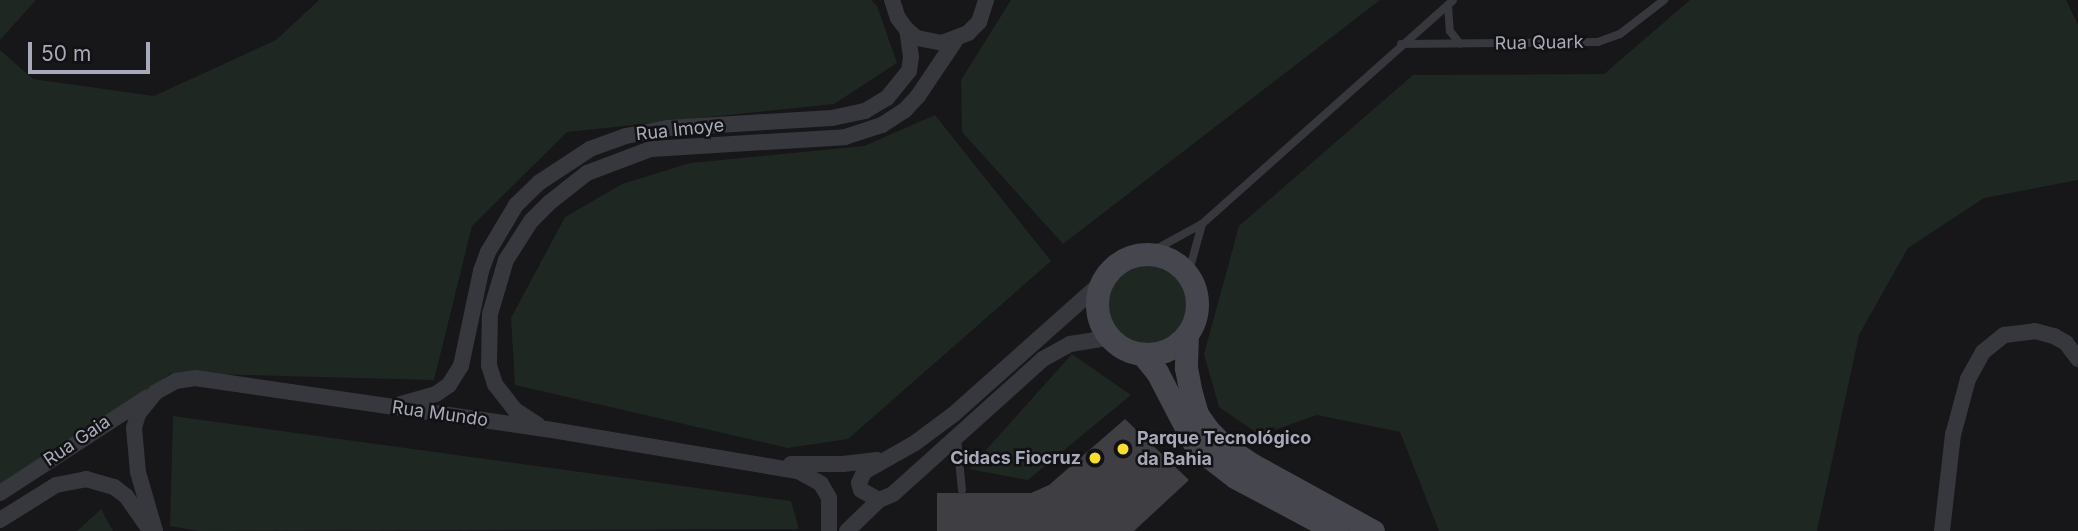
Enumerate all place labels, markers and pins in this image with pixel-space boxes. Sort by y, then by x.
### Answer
place label: Parque Tecnológico da Bahia [1137,428,1311,471]
marker: Parque Tecnológico da Bahia [1115,441,1131,457]
place label: Cidacs Fiocruz [950,447,1081,469]
marker: Cidacs Fiocruz [1087,450,1103,466]

